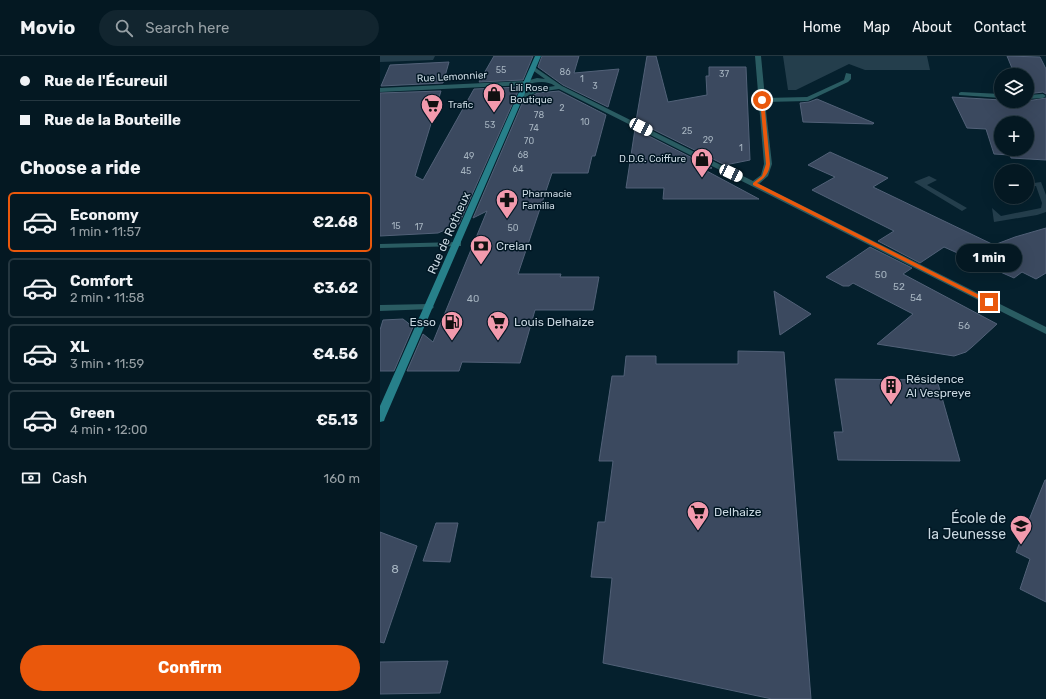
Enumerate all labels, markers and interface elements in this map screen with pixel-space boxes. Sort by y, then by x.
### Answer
search box [99,10,379,46]
text: Movio [20,16,75,39]
icon: search [113,17,135,39]
text: Search here [145,19,229,37]
text: Home [803,19,841,36]
text: Map [863,19,890,36]
text: About [912,19,952,36]
text: Contact [974,19,1026,36]
house number: 55 [496,65,506,75]
house number: 86 [559,67,571,77]
map controls [994,68,1034,204]
button: layers [994,68,1034,108]
street label: Rue Lemonnier [417,69,488,85]
house number: 37 [719,69,729,79]
text: Rue de l'Écureuil [44,72,167,90]
house number: 1 [580,74,584,84]
shop icon: Lili Rose Boutique [481,81,507,114]
house number: 3 [592,81,598,91]
place label: Lili Rose Boutique [510,82,553,106]
route start [753,91,771,109]
supermarket icon: Trafic [419,92,445,125]
place label: Trafic [448,99,474,111]
house number: 2 [559,103,565,113]
house number: 78 [534,110,544,120]
text: Rue de la Bouteille [44,111,181,129]
car [628,116,654,138]
button: + [994,116,1034,156]
house number: 10 [580,117,590,127]
house number: 53 [485,120,495,130]
house number: 74 [529,123,539,133]
house number: 25 [682,126,692,136]
house number: 29 [703,135,713,145]
house number: 70 [524,136,534,146]
house number: 1 [739,143,743,153]
shop icon: D.D.G. Coiffure [689,146,715,179]
house number: 68 [517,150,529,160]
house number: 49 [464,151,474,161]
place label: D.D.G. Coiffure [619,153,686,165]
text: Choose a ride [20,157,141,179]
car [718,162,744,184]
house number: 64 [512,164,524,174]
button: − [994,164,1034,204]
house number: 45 [461,166,471,176]
pharmacy icon: Pharmacie Familia [494,187,520,220]
place label: Pharmacie Familia [522,188,572,212]
street label: Rue de Rotheux [425,189,474,276]
icon: car [22,204,58,240]
text: Economy [70,206,139,224]
text: €2.68 [312,213,358,231]
house number: 15 [391,221,401,231]
house number: 17 [415,222,424,232]
house number: 50 [507,223,519,233]
text: 1 min · 11:57 [70,224,141,239]
bank icon: Crelan [468,233,494,266]
place label: Crelan [496,239,532,253]
callout: 1 min [956,244,1022,272]
text: 1 min [972,250,1006,265]
house number: 50 [875,269,887,281]
icon: car [22,270,58,306]
text: Comfort [70,272,133,290]
text: €3.62 [313,279,358,297]
house number: 52 [893,281,905,293]
text: 2 min · 11:58 [70,290,145,305]
house number: 54 [910,292,922,304]
house number: 40 [467,293,479,305]
route end [980,293,998,311]
fuel station icon: Esso [439,309,465,342]
supermarket icon: Louis Delhaize [485,309,511,342]
place label: Esso [410,315,436,329]
place label: Louis Delhaize [514,315,594,329]
house number: 56 [958,320,970,332]
icon: car [22,336,58,372]
text: XL [70,338,89,356]
text: €4.56 [312,345,358,363]
text: 3 min · 11:59 [70,356,144,371]
place label: Résidence Al Vespreye [906,372,971,400]
building icon: Résidence Al Vespreye [878,373,904,406]
icon: car [22,402,58,438]
text: Green [70,404,115,422]
text: €5.13 [316,411,358,429]
text: 4 min · 12:00 [70,422,148,437]
icon: cash [20,467,42,489]
text: Cash [52,469,87,487]
text: 160 m [324,471,360,486]
supermarket icon: Delhaize [685,499,711,532]
place label: Delhaize [714,505,762,519]
place label: École de la Jeunesse [928,509,1006,543]
school or university icon: École de la Jeunesse [1008,513,1034,546]
house number: 8 [391,562,399,576]
button: Confirm [20,645,360,691]

